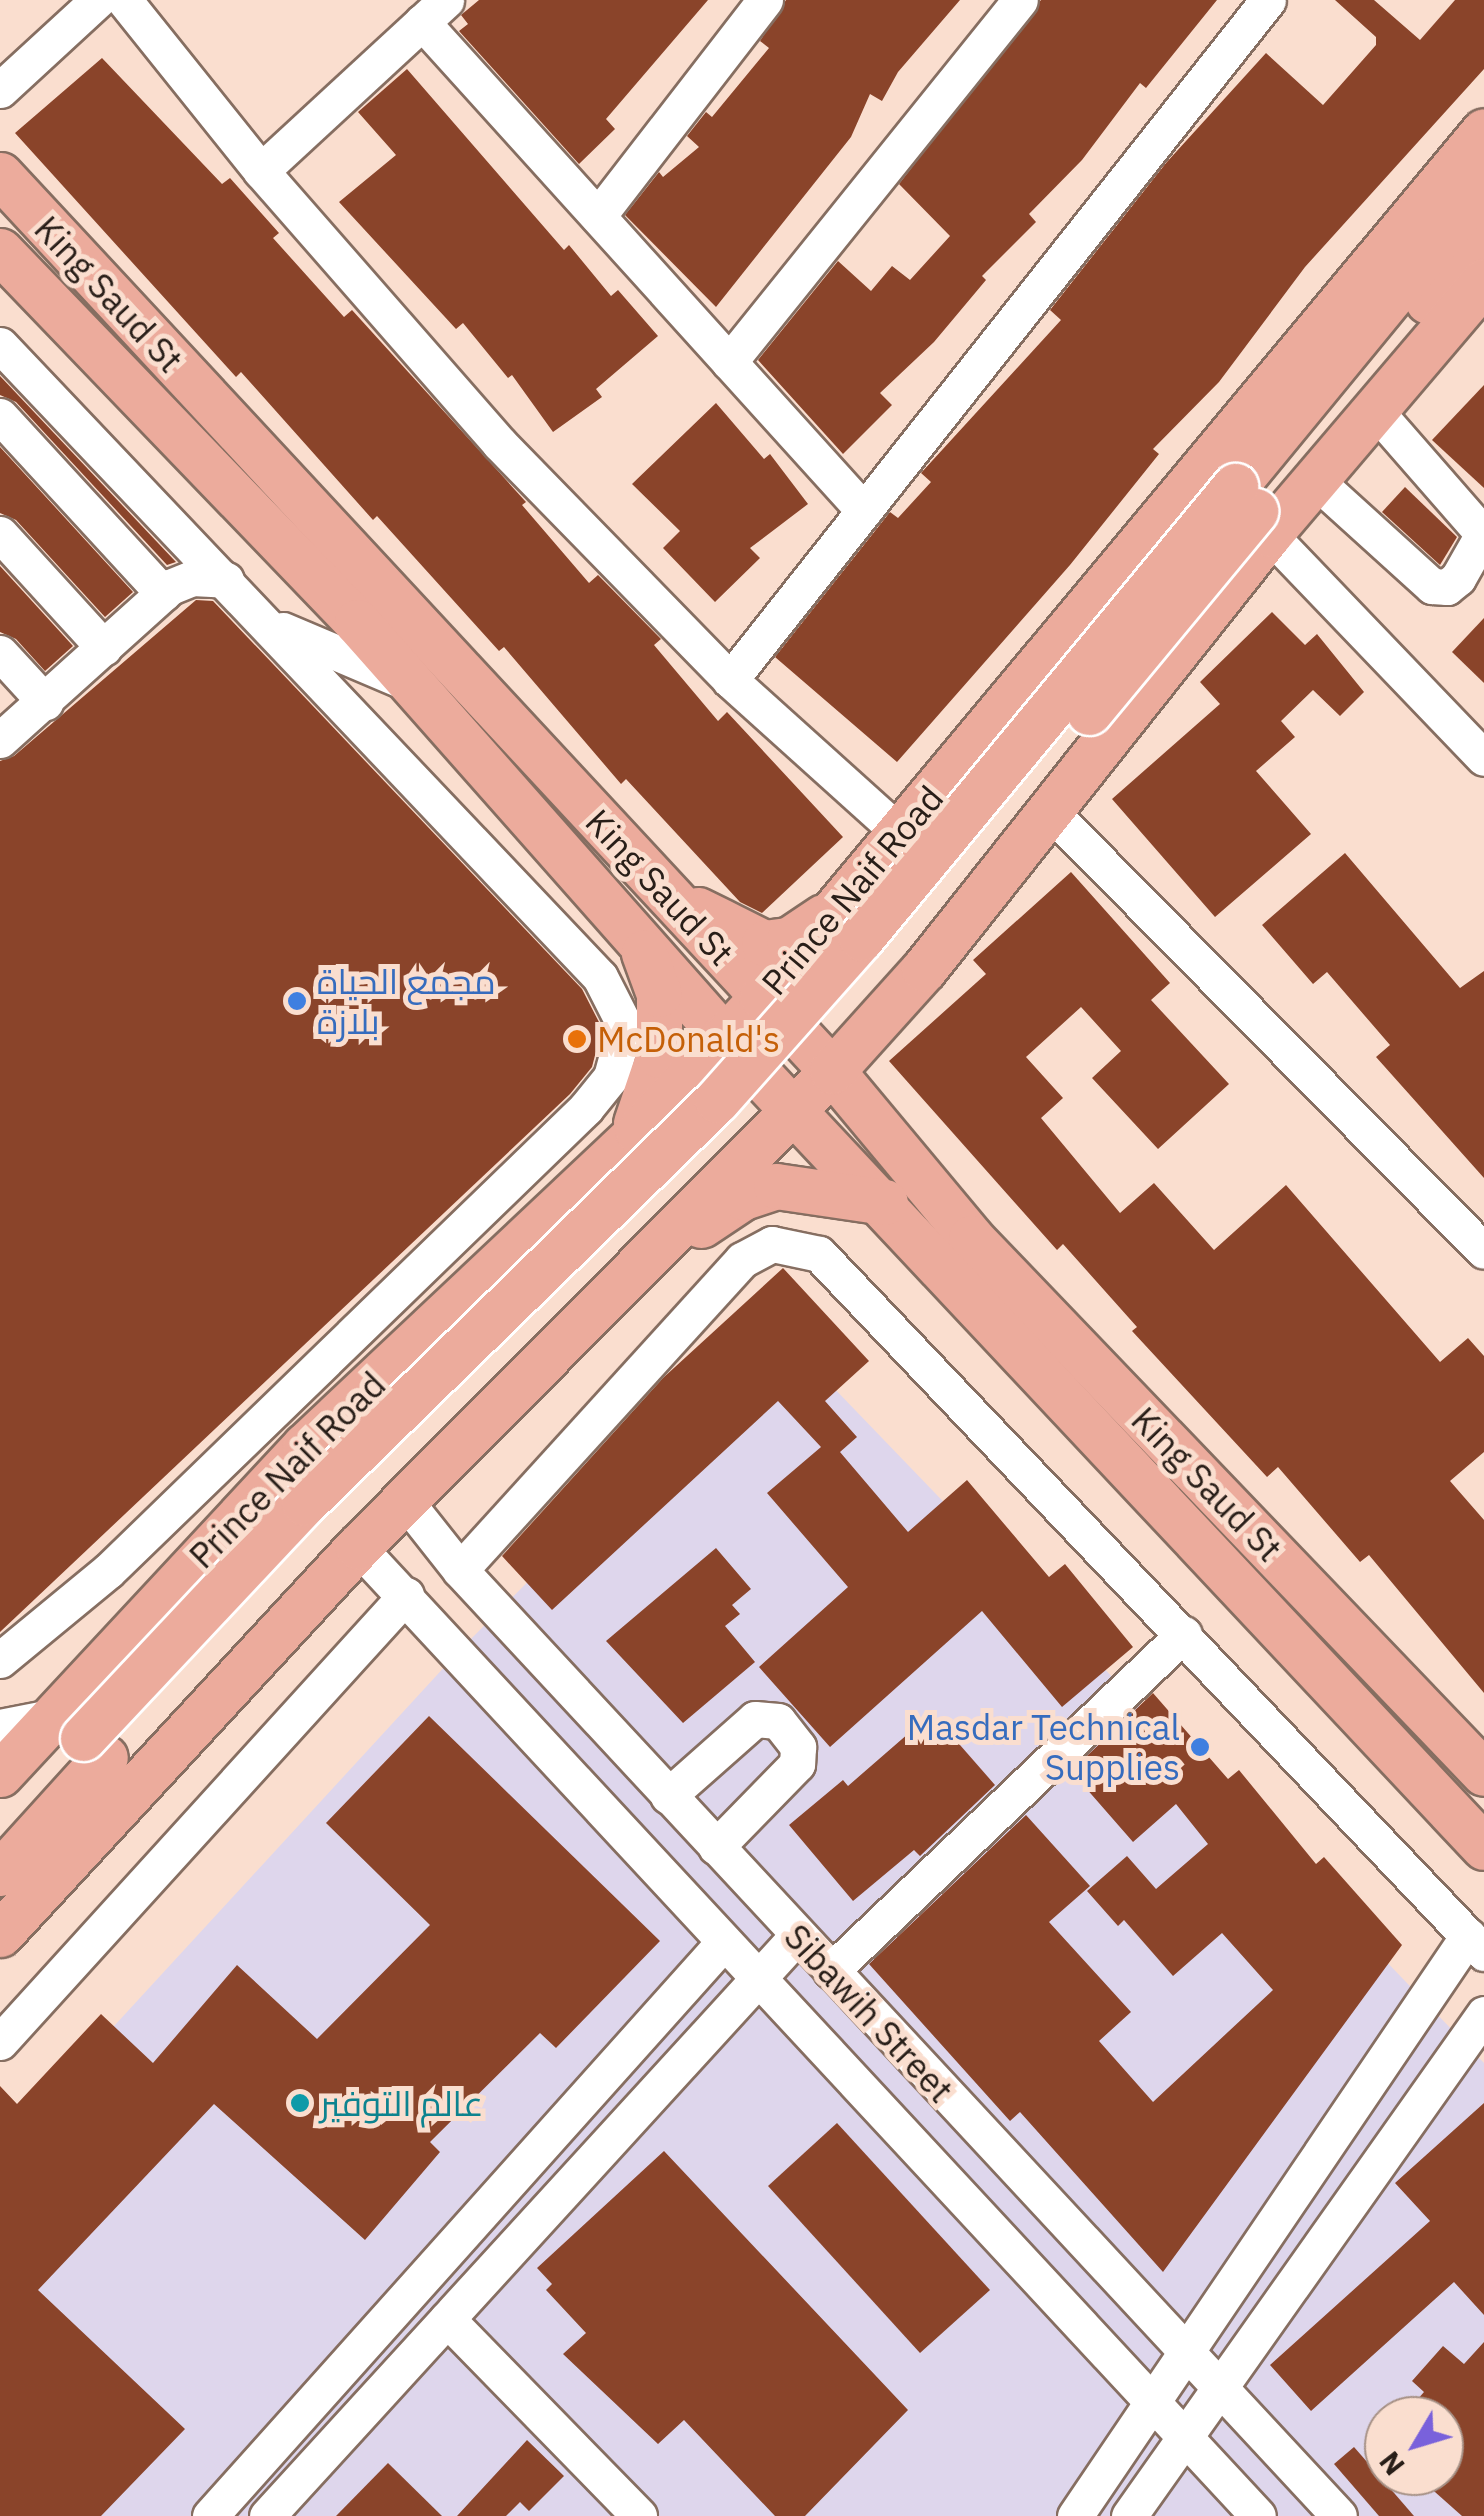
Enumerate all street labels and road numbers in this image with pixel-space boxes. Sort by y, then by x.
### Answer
street label: King Saud St [26,207,192,381]
street label: Prince Naif Road [753,777,951,1003]
street label: King Saud St [577,800,743,974]
street label: Prince Naif Road [180,1363,394,1577]
street label: King Saud St [1123,1398,1291,1570]
street label: Sibawih Street [776,1915,962,2111]

